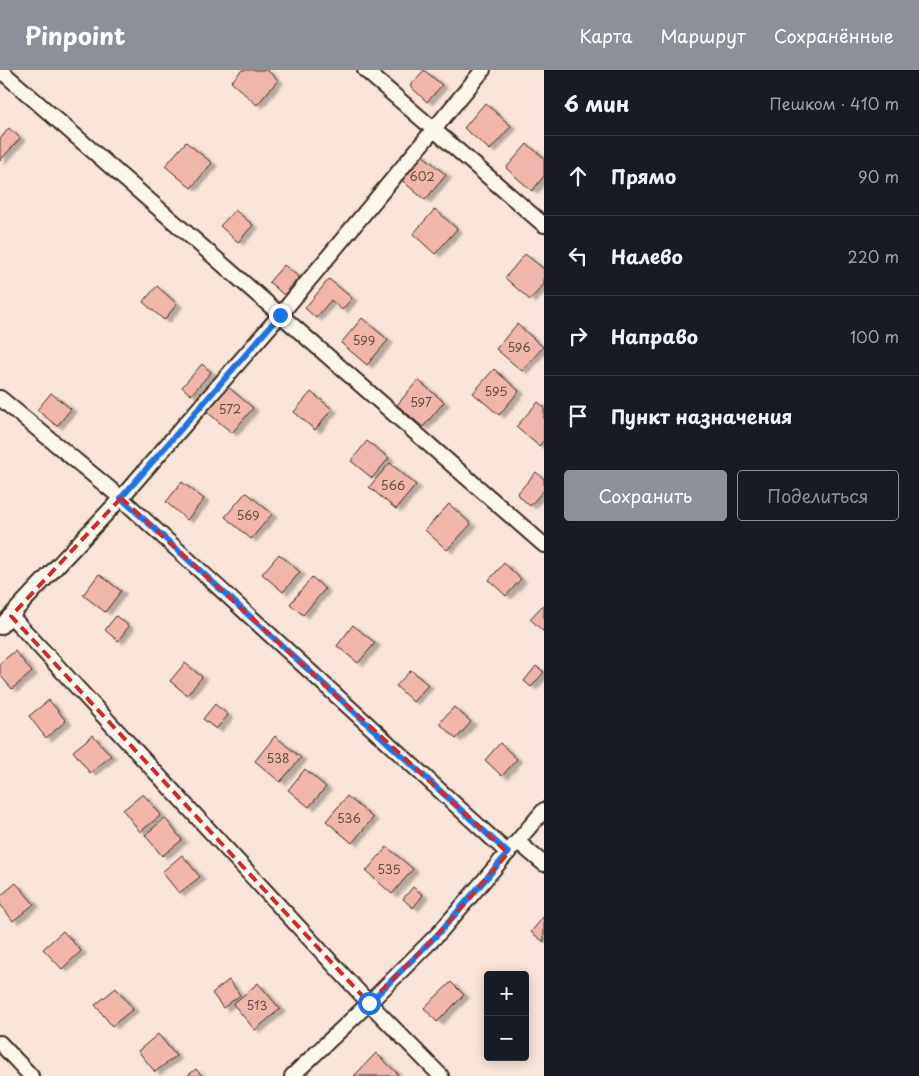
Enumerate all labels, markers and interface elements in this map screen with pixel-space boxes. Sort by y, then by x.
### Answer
text: Pinpoint [25,17,126,53]
text: Карта [580,22,632,49]
text: Маршрут [660,22,746,49]
text: Сохранённые [774,22,894,49]
text: 6 мин [564,87,630,119]
text: Пешком · 410 m [770,91,899,115]
icon: ahead [564,162,592,190]
text: Прямо [611,162,676,190]
text: 90 m [858,164,899,188]
house number: 602 [409,167,435,185]
icon: left [564,242,592,270]
text: Налево [611,242,683,270]
text: 220 m [848,244,899,268]
route end [269,304,292,327]
icon: right [564,322,592,350]
text: Направо [611,322,698,350]
text: 100 m [850,324,899,348]
house number: 599 [353,331,375,349]
house number: 596 [507,338,531,356]
house number: 595 [485,382,507,400]
house number: 597 [410,393,432,411]
house number: 572 [219,400,241,418]
icon: arrive [564,402,592,430]
text: Пункт назначения [611,402,792,430]
button: Сохранить [564,470,727,521]
button: Поделиться [737,470,899,521]
house number: 566 [381,476,405,494]
house number: 569 [236,506,260,524]
house number: 538 [267,749,289,767]
house number: 536 [337,809,361,827]
house number: 535 [377,860,401,878]
map controls [484,971,529,1061]
button: + [484,971,529,1016]
route start [358,992,381,1015]
house number: 513 [247,996,267,1014]
button: − [484,1016,529,1061]

